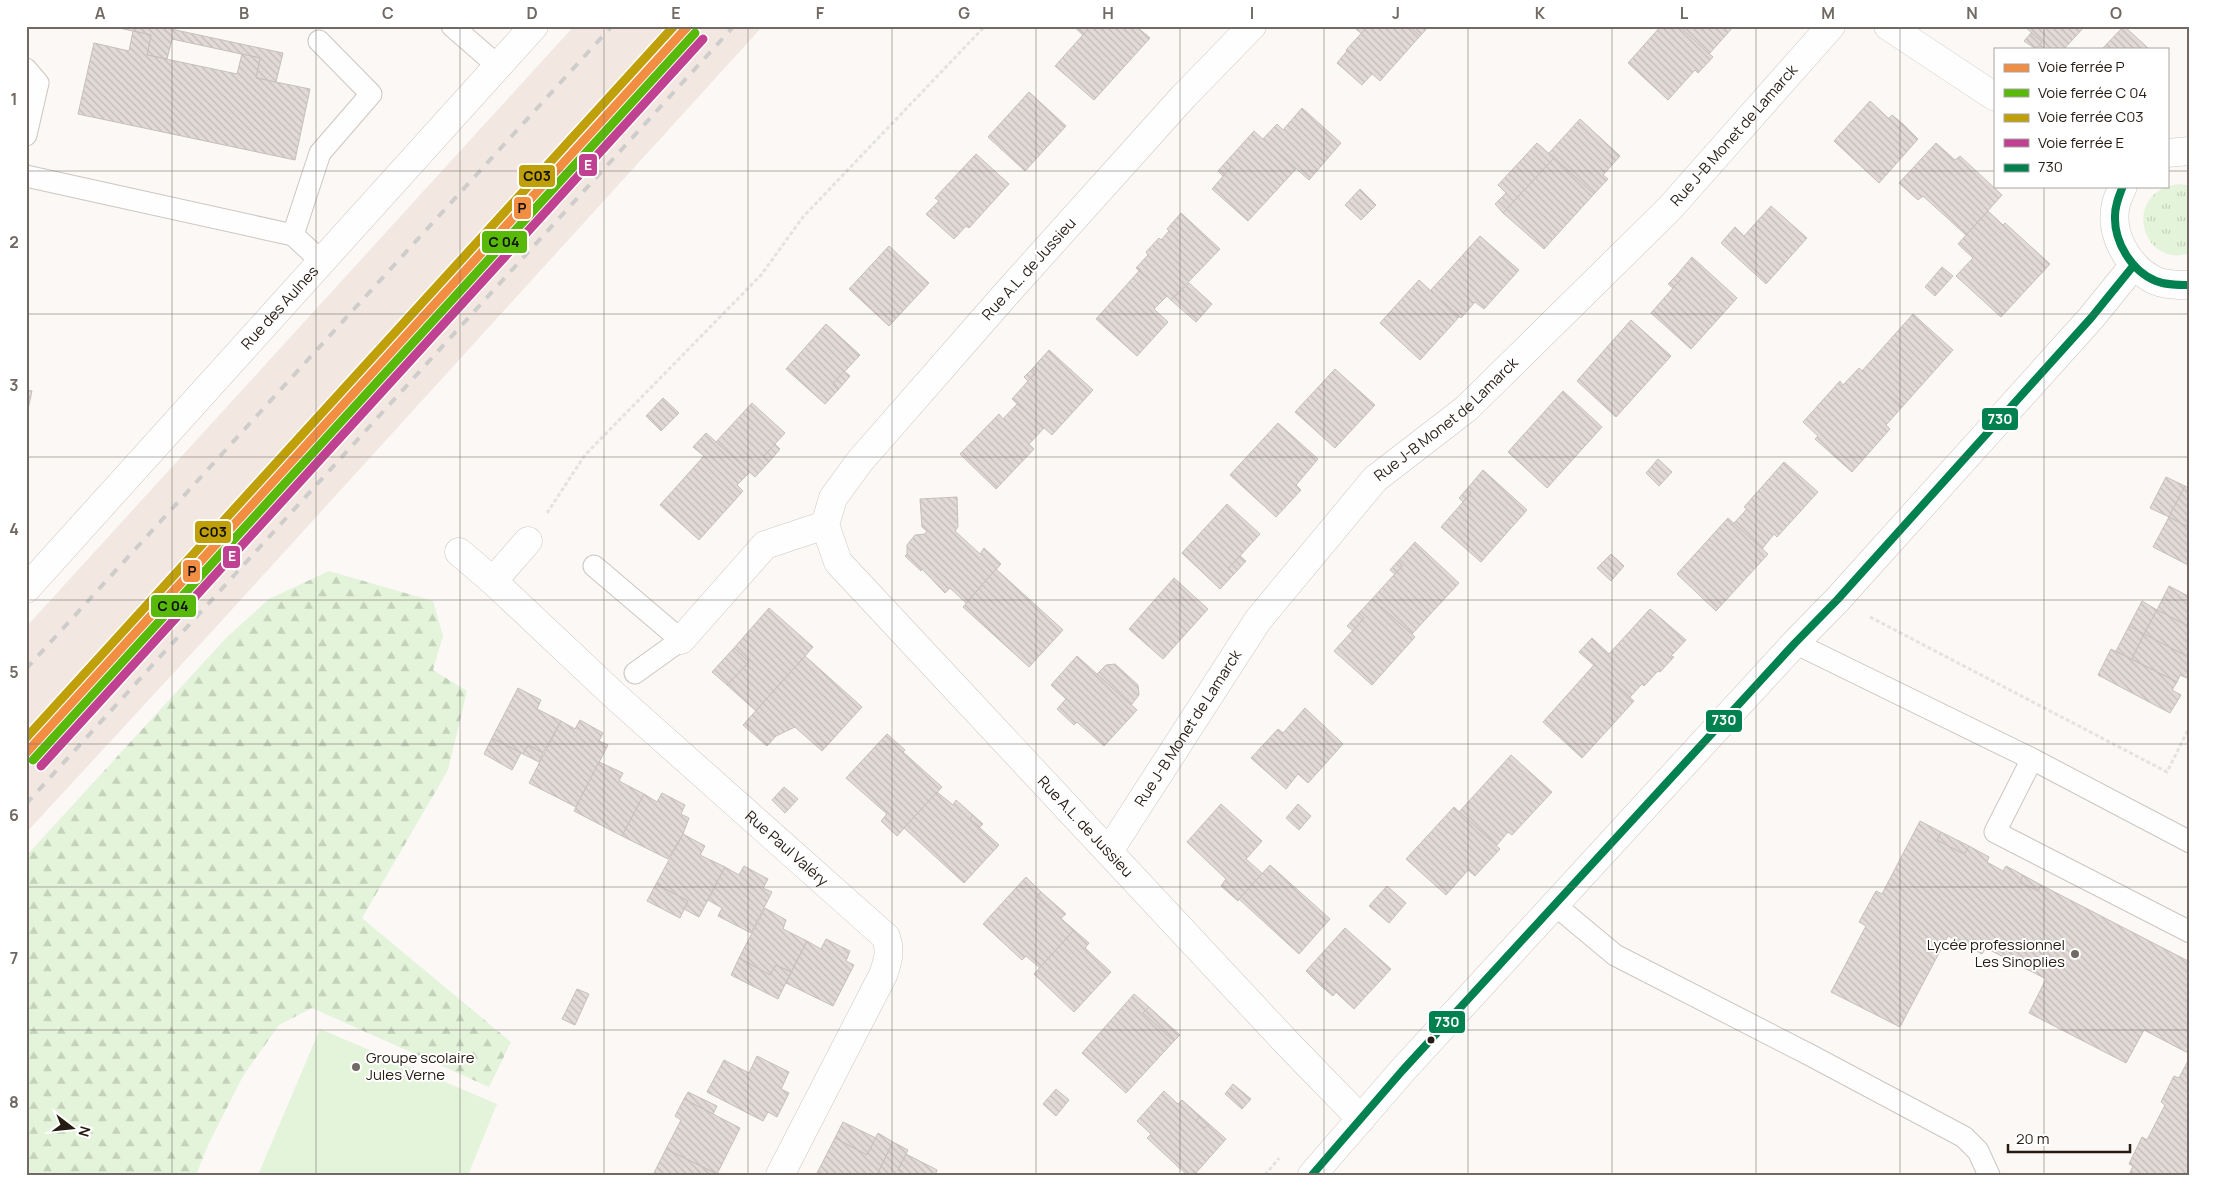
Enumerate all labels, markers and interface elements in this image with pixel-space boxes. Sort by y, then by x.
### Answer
text: A [95,2,106,24]
text: B [239,2,249,24]
text: C [382,2,394,24]
text: D [526,2,538,24]
text: E [671,2,681,24]
text: F [816,2,825,24]
text: G [958,2,970,24]
text: H [1102,2,1114,24]
text: I [1250,2,1254,24]
text: J [1392,2,1400,24]
text: K [1535,2,1546,24]
text: L [1680,2,1689,24]
text: M [1821,2,1835,24]
text: N [1966,2,1978,24]
text: O [2110,2,2122,24]
legend [1994,48,2168,188]
text: Voie ferrée P [2038,56,2125,77]
street label: Rue J-B Monet de Lamarck [1665,59,1802,211]
text: Voie ferrée C 04 [2038,82,2147,103]
text: 1 [10,88,18,110]
text: Voie ferrée C03 [2038,106,2144,127]
text: Voie ferrée E [2038,132,2124,153]
line badge: E [578,153,598,177]
text: E [584,155,592,174]
text: 730 [2038,156,2063,177]
line badge: C03 [518,164,556,188]
text: C03 [523,166,551,185]
line badge: P [513,196,532,220]
text: P [518,198,527,217]
street label: Rue A.L. de Jussieu [977,213,1080,325]
line badge: C 04 [481,230,528,254]
text: 2 [9,231,19,253]
text: C 04 [489,232,519,251]
street label: Rue des Aulnes [236,261,323,354]
street label: Rue J-B Monet de Lamarck [1370,352,1523,486]
text: 3 [9,374,19,396]
line badge: 730 [1981,407,2019,431]
text: 730 [1988,409,2012,428]
text: 4 [9,518,19,540]
line badge: C03 [194,520,232,544]
text: C03 [199,522,227,541]
line badge: E [222,545,241,569]
text: E [228,546,236,565]
line badge: P [182,559,201,583]
text: P [188,561,197,580]
line badge: C 04 [150,594,197,618]
text: C 04 [158,596,188,615]
street label: Rue J-B Monet de Lamarck [1129,645,1246,810]
text: 5 [9,661,19,683]
line badge: 730 [1705,709,1743,733]
text: 730 [1712,710,1736,729]
street label: Rue A.L. de Jussieu [1033,771,1138,882]
text: 6 [9,804,19,826]
street label: Rue Paul Valéry [741,805,833,891]
place label: Lycée professionnel Les Sinoplies [1927,934,2065,972]
text: 7 [10,947,18,969]
marker: Lycée professionnel Les Sinoplies [2069,948,2081,960]
line badge: 730 [1428,1010,1466,1034]
text: 730 [1435,1012,1459,1031]
unlabelled marker [1426,1035,1436,1045]
place label: Groupe scolaire Jules Verne [366,1047,475,1085]
marker: Groupe scolaire Jules Verne [350,1061,362,1073]
text: 8 [9,1091,19,1113]
north arrow [48,1104,98,1154]
scale bar [2008,1121,2131,1153]
text: N [74,1124,95,1139]
text: 20 m [2016,1128,2049,1149]

